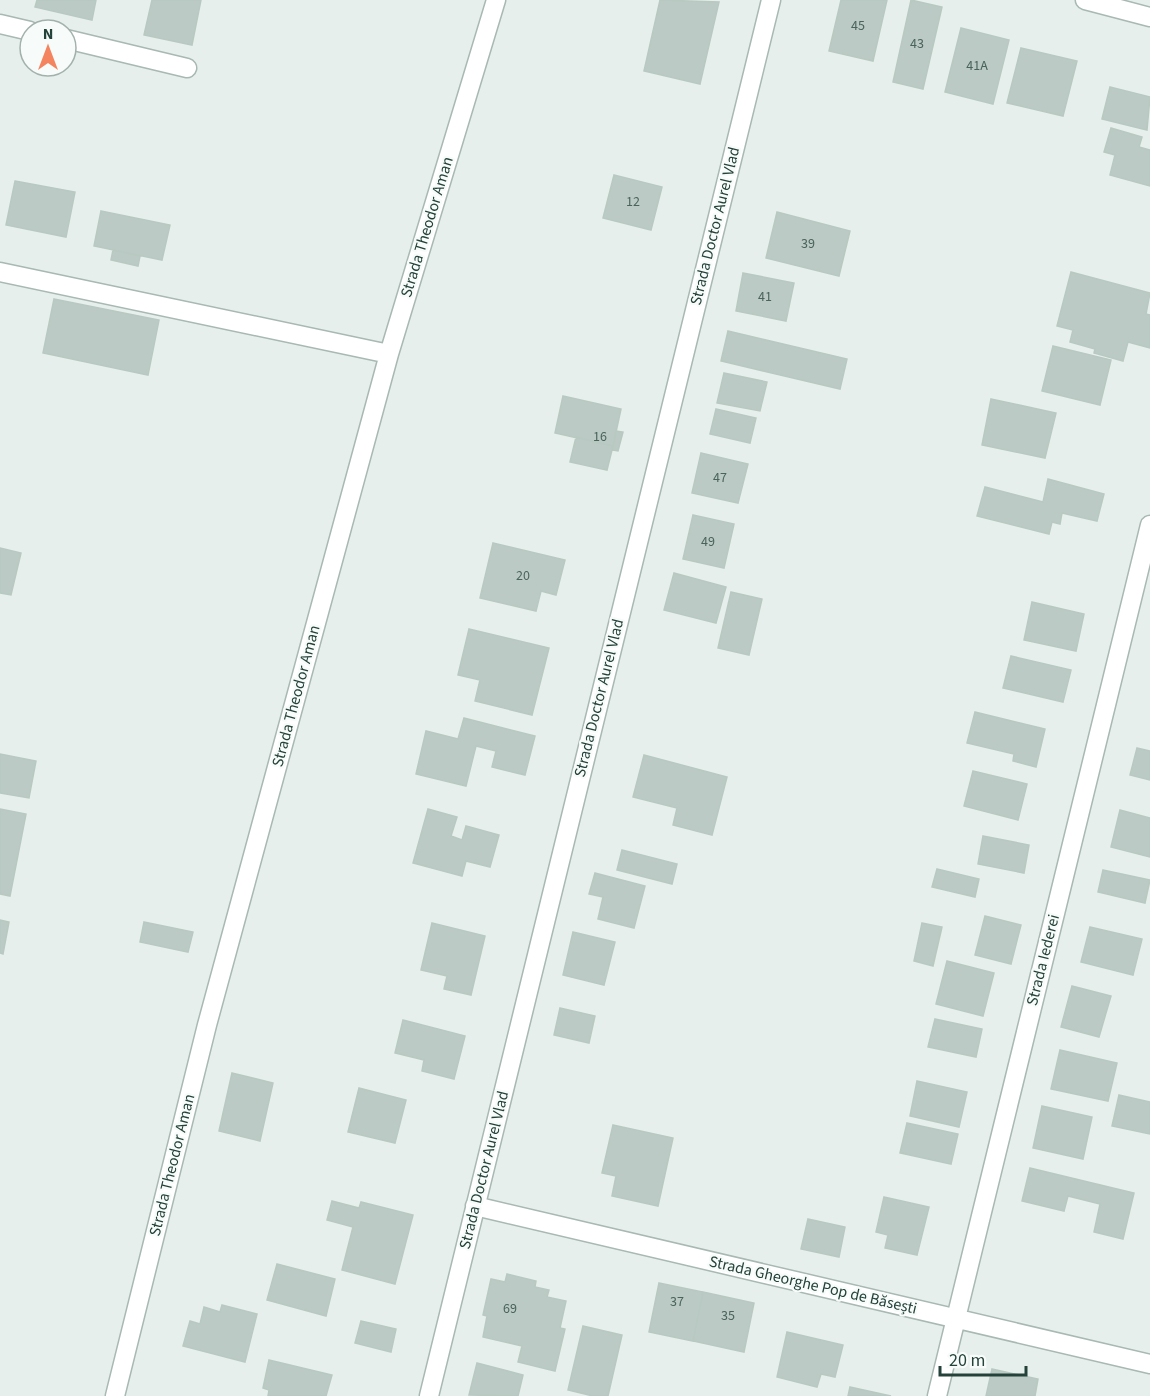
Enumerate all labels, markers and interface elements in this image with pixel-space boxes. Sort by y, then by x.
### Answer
house number: 45 [851,16,865,36]
north arrow [18,18,78,78]
text: N [43,23,53,45]
house number: 43 [910,34,924,54]
house number: 41A [966,56,988,76]
street label: Strada Doctor Aurel Vlad [685,145,745,307]
street label: Strada Theodor Aman [395,154,459,300]
house number: 12 [626,192,640,212]
house number: 39 [801,234,815,254]
house number: 41 [758,287,772,307]
house number: 16 [593,427,607,447]
house number: 47 [713,468,727,488]
house number: 49 [701,532,715,552]
house number: 20 [516,566,530,586]
street label: Strada Doctor Aurel Vlad [569,617,629,779]
street label: Strada Theodor Aman [266,623,326,769]
street label: Strada Iederei [1021,912,1065,1008]
street label: Strada Doctor Aurel Vlad [454,1089,514,1251]
street label: Strada Theodor Aman [144,1092,200,1238]
street label: Strada Gheorghe Pop de Băsești [707,1250,919,1320]
house number: 37 [670,1292,684,1312]
house number: 69 [503,1299,517,1319]
house number: 35 [721,1306,735,1326]
scale bar [940,1339,1026,1377]
text: 20 m [949,1348,985,1373]

